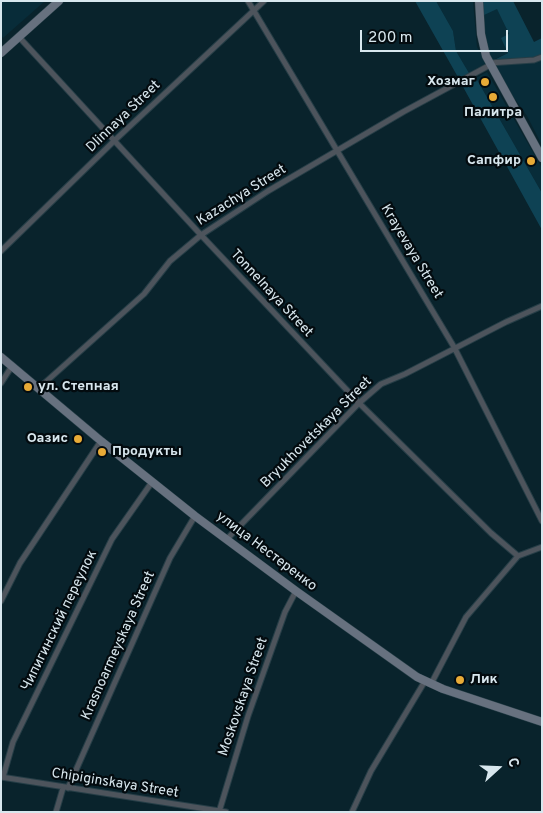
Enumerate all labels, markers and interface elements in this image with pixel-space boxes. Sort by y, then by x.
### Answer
scale bar [363,20,510,52]
text: 200 m [368,29,413,48]
place label: Хозмаг [427,74,475,90]
marker: Хозмаг [479,76,491,88]
street label: Dlinnaya Street [83,77,165,157]
marker: Палитра [487,91,499,103]
place label: Палитра [464,105,522,121]
place label: Сапфир [467,153,521,169]
marker: Сапфир [525,155,537,167]
street label: Kazachya Street [194,162,290,230]
street label: Krayevaya Street [376,202,446,302]
street label: Tonnelnaya Street [226,247,316,341]
street label: Bryukhovetskaya Street [258,374,376,492]
place label: ул. Степная [38,379,119,395]
marker: ул. Степная [22,381,34,393]
place label: Оазис [27,431,68,447]
marker: Оазис [72,433,84,445]
place label: Продукты [112,444,182,460]
marker: Продукты [96,446,108,458]
street label: улица Нестеренко [212,509,320,595]
street label: Чипигинский переулок [18,548,102,694]
street label: Krasnoarmeyskaya Street [79,569,159,723]
street label: Moskovskaya Street [216,635,272,759]
place label: Лик [470,672,498,688]
marker: Лик [454,674,466,686]
north arrow [473,743,523,793]
text: С [503,756,522,770]
street label: Chipiginskaya Street [50,766,180,802]

